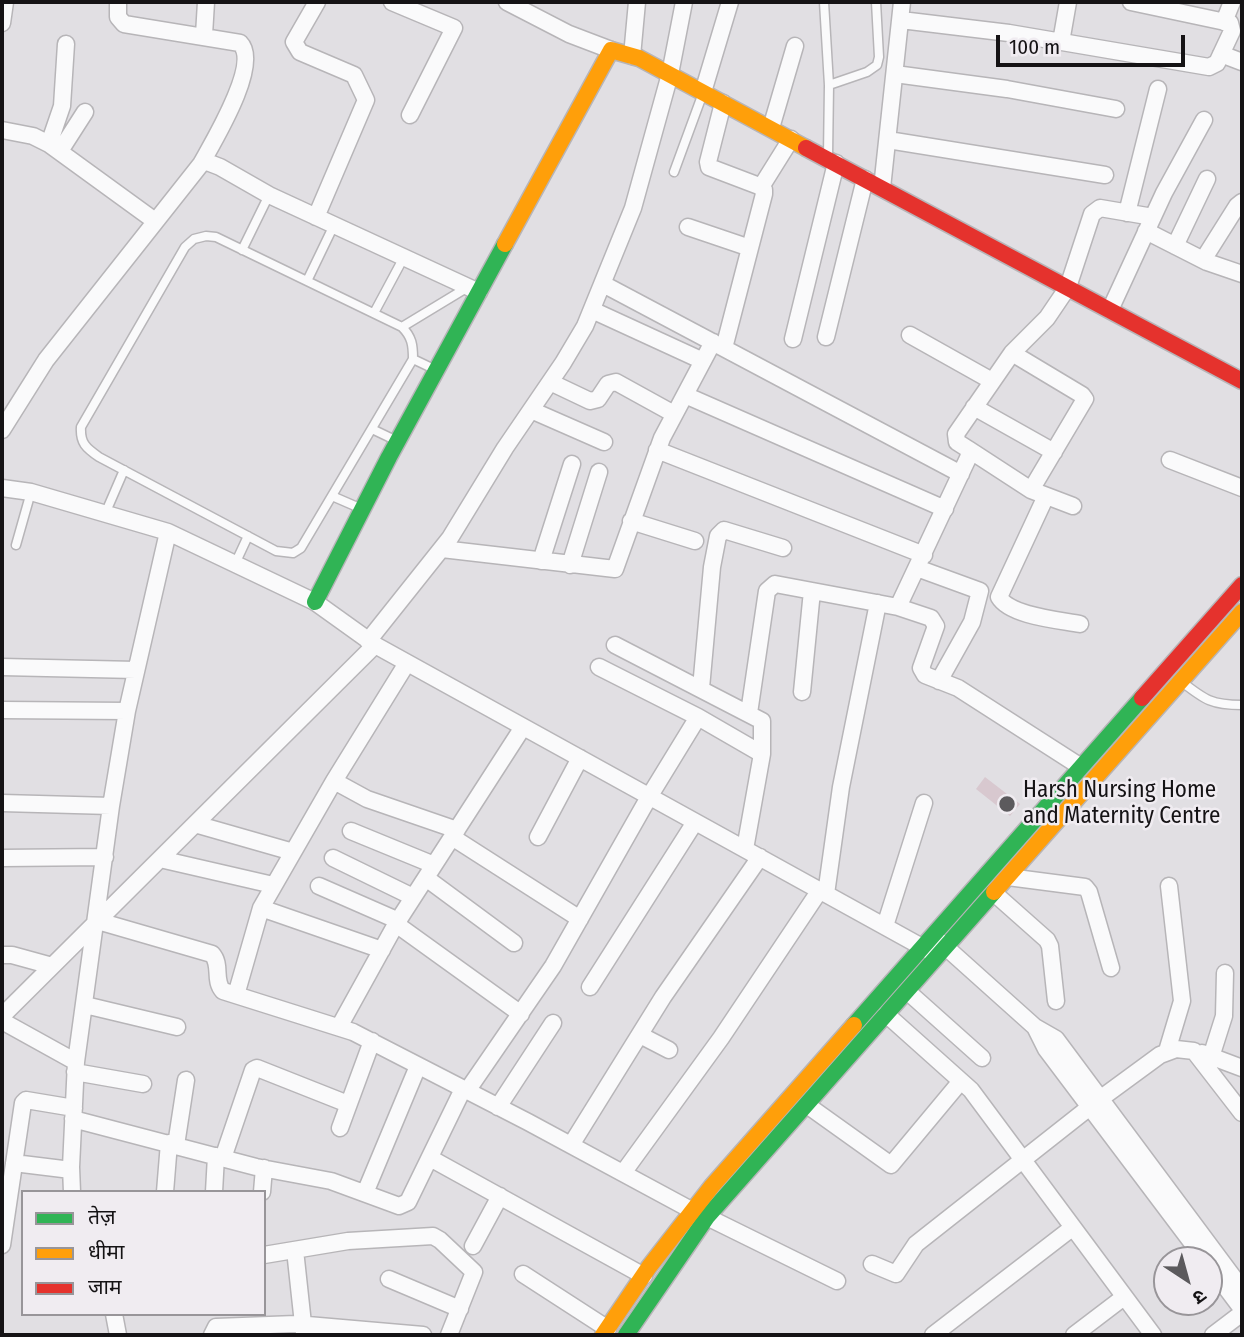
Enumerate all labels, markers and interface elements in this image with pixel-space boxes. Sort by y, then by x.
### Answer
scale bar [999,21,1188,65]
text: 100 m [1009,34,1060,60]
place label: Harsh Nursing Home and Maternity Centre [1023,777,1220,831]
marker: Harsh Nursing Home and Maternity Centre [997,794,1017,814]
legend [21,1190,266,1316]
text: तेज़ [88,1204,116,1230]
text: धीमा [88,1239,124,1265]
north arrow [1153,1246,1223,1316]
text: जाम [88,1274,122,1300]
text: उ [1188,1284,1211,1309]

